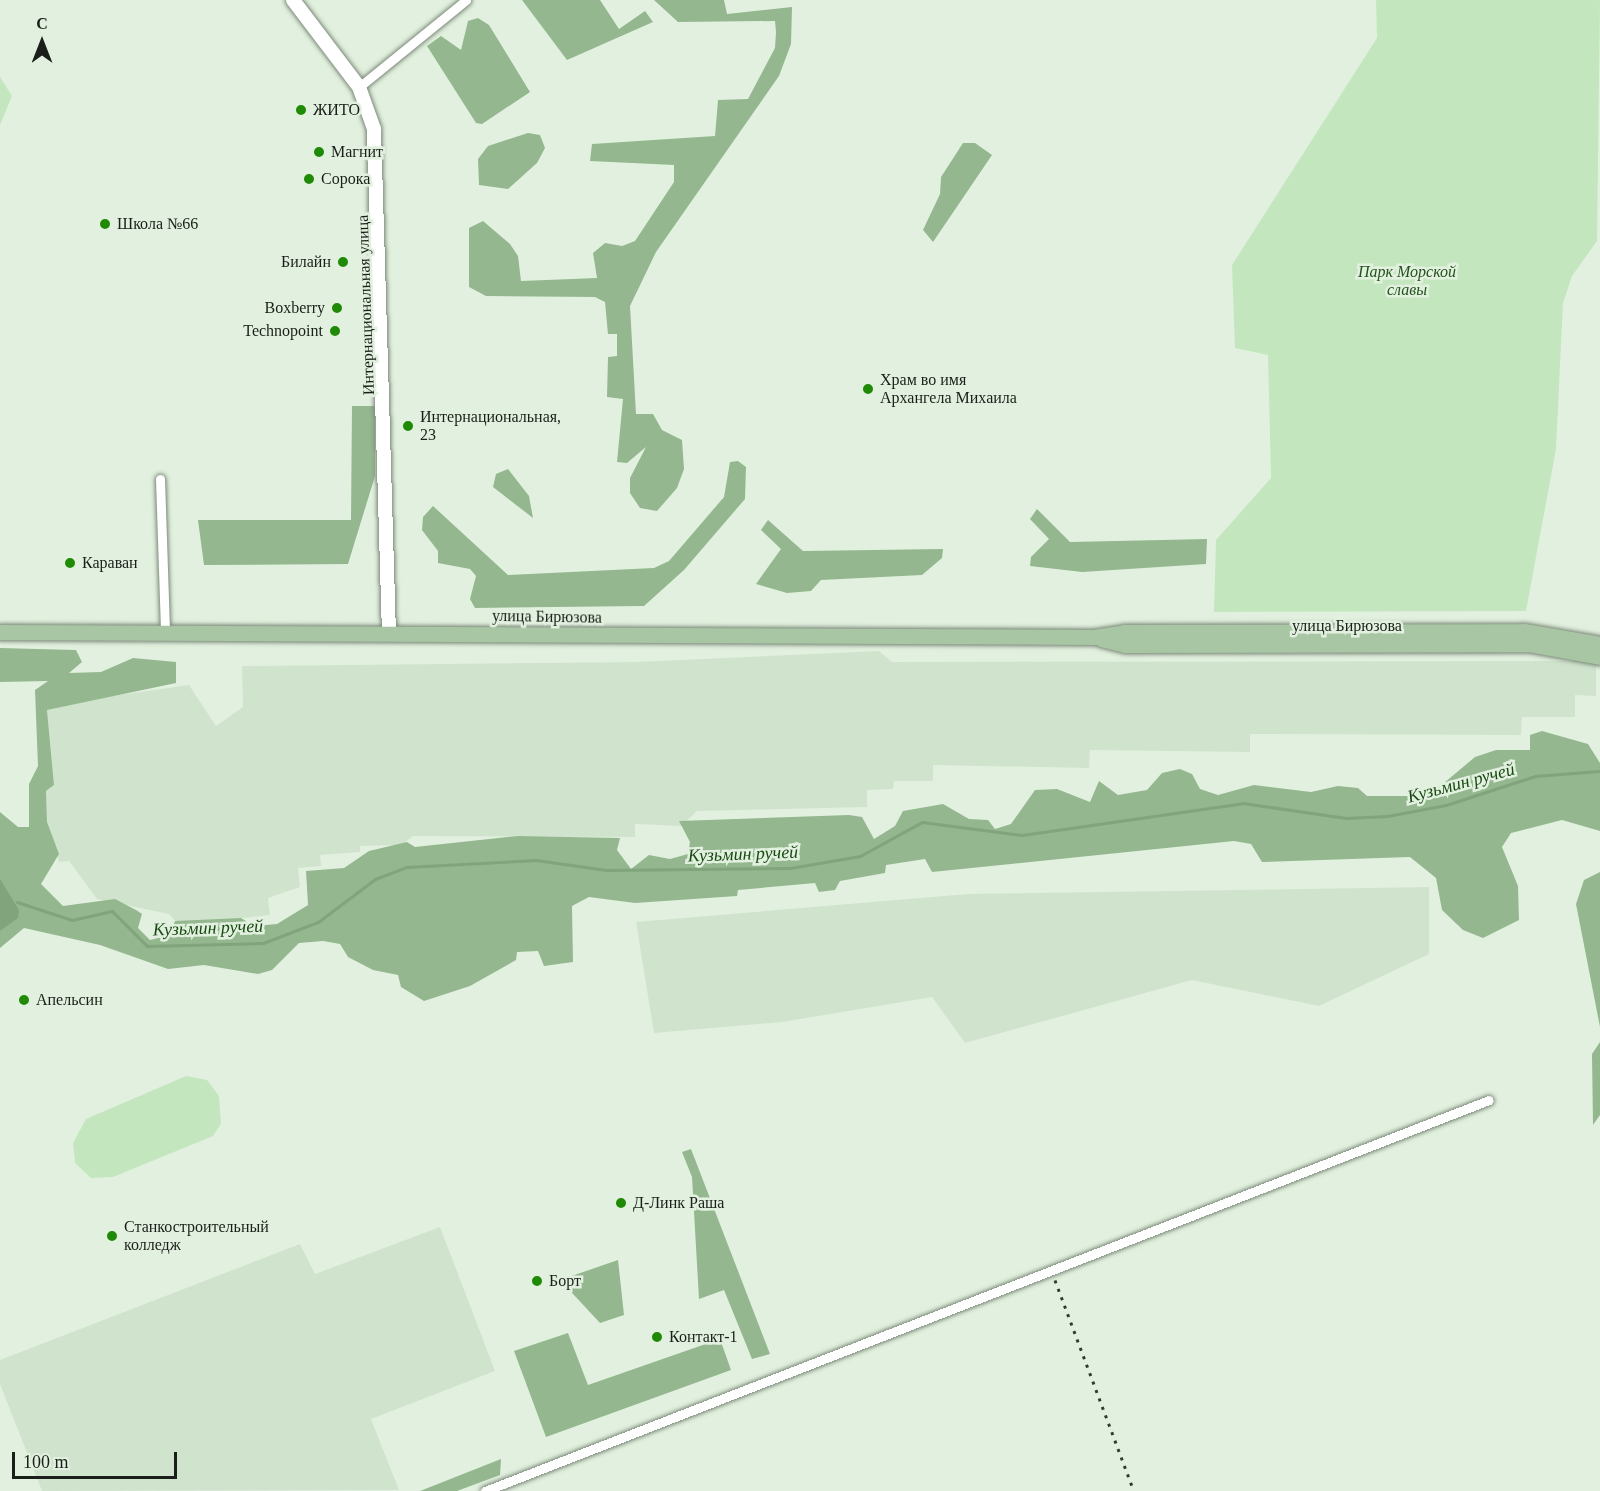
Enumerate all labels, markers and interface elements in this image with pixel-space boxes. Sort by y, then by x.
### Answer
north arrow [12,12,72,72]
text: С [36,15,48,32]
place label: ЖИТО [313,100,360,120]
marker: ЖИТО [294,103,308,117]
place label: Магнит [331,142,383,162]
marker: Магнит [312,145,326,159]
place label: Сорока [321,169,370,189]
marker: Сорока [302,172,316,186]
place label: Школа №66 [117,214,198,234]
street label: Интернациональная улица [353,214,379,396]
marker: Школа №66 [98,217,112,231]
place label: Билайн [281,252,331,272]
marker: Билайн [336,255,350,269]
park label: Парк Морской славы [1358,262,1456,300]
place label: Boxberry [265,298,325,318]
marker: Boxberry [330,301,344,315]
place label: Technopoint [243,321,323,341]
marker: Technopoint [328,324,342,338]
place label: Храм во имя Архангела Михаила [880,370,1017,408]
marker: Храм во имя Архангела Михаила [861,382,875,396]
place label: Интернациональная, 23 [420,407,561,445]
marker: Интернациональная, 23 [401,419,415,433]
place label: Караван [82,553,138,573]
marker: Караван [63,556,77,570]
street label: улица Бирюзова [492,606,602,628]
street label: улица Бирюзова [1292,616,1402,636]
water label: Кузьмин ручей [1405,758,1517,808]
water label: Кузьмин ручей [687,841,799,867]
water label: Кузьмин ручей [152,915,264,941]
place label: Апельсин [36,990,103,1010]
marker: Апельсин [17,993,31,1007]
place label: Д-Линк Раша [633,1193,724,1213]
marker: Д-Линк Раша [614,1196,628,1210]
place label: Станкостроительный колледж [124,1217,269,1255]
marker: Станкостроительный колледж [105,1229,119,1243]
place label: Борт [549,1271,581,1291]
marker: Борт [530,1274,544,1288]
place label: Контакт-1 [669,1327,738,1347]
marker: Контакт-1 [650,1330,664,1344]
scale bar [15,1440,180,1478]
text: 100 m [23,1452,69,1472]

